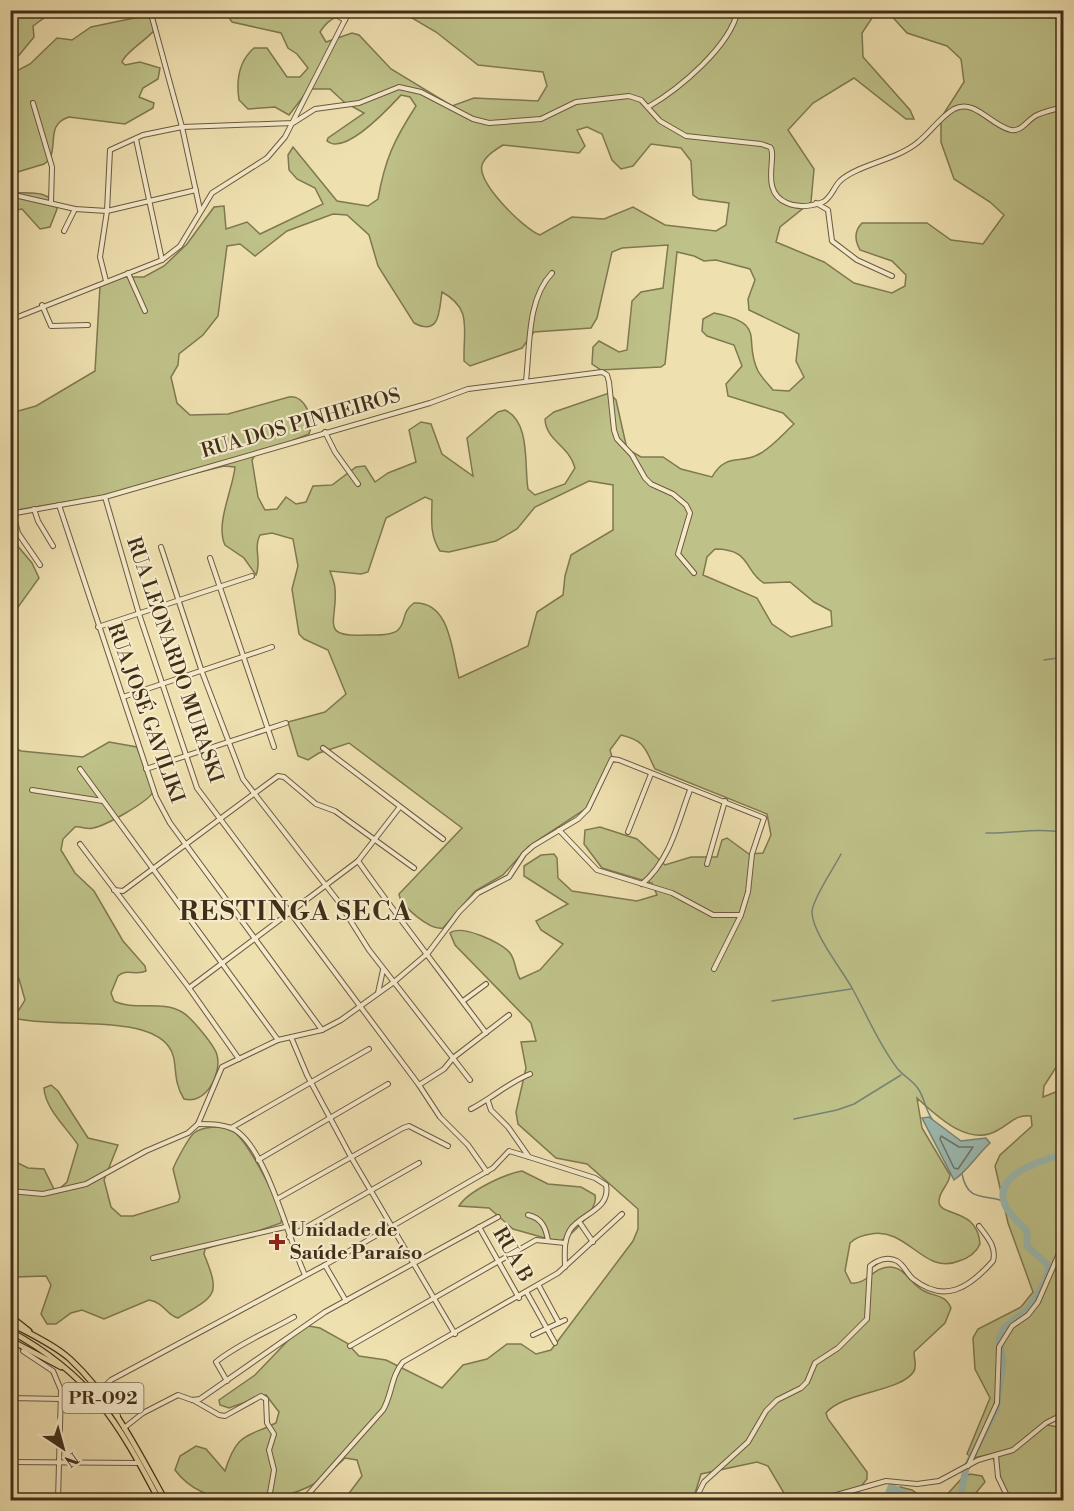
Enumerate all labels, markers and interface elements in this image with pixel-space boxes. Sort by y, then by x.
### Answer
street label: RUA DOS PINHEIROS [198,384,404,464]
street label: RUA LEONARDO MURASKI [120,534,228,787]
street label: RUA JOSÉ GAVILIKI [101,619,190,807]
district label: RESTINGA SECA [179,896,413,928]
place label: Unidade de Saúde Paraíso [290,1218,422,1266]
street label: RUA B [486,1223,538,1287]
marker: Unidade de Saúde Paraíso [268,1233,286,1251]
road number: PR-092 [63,1383,144,1413]
north arrow [33,1418,93,1478]
text: N [60,1448,82,1471]

